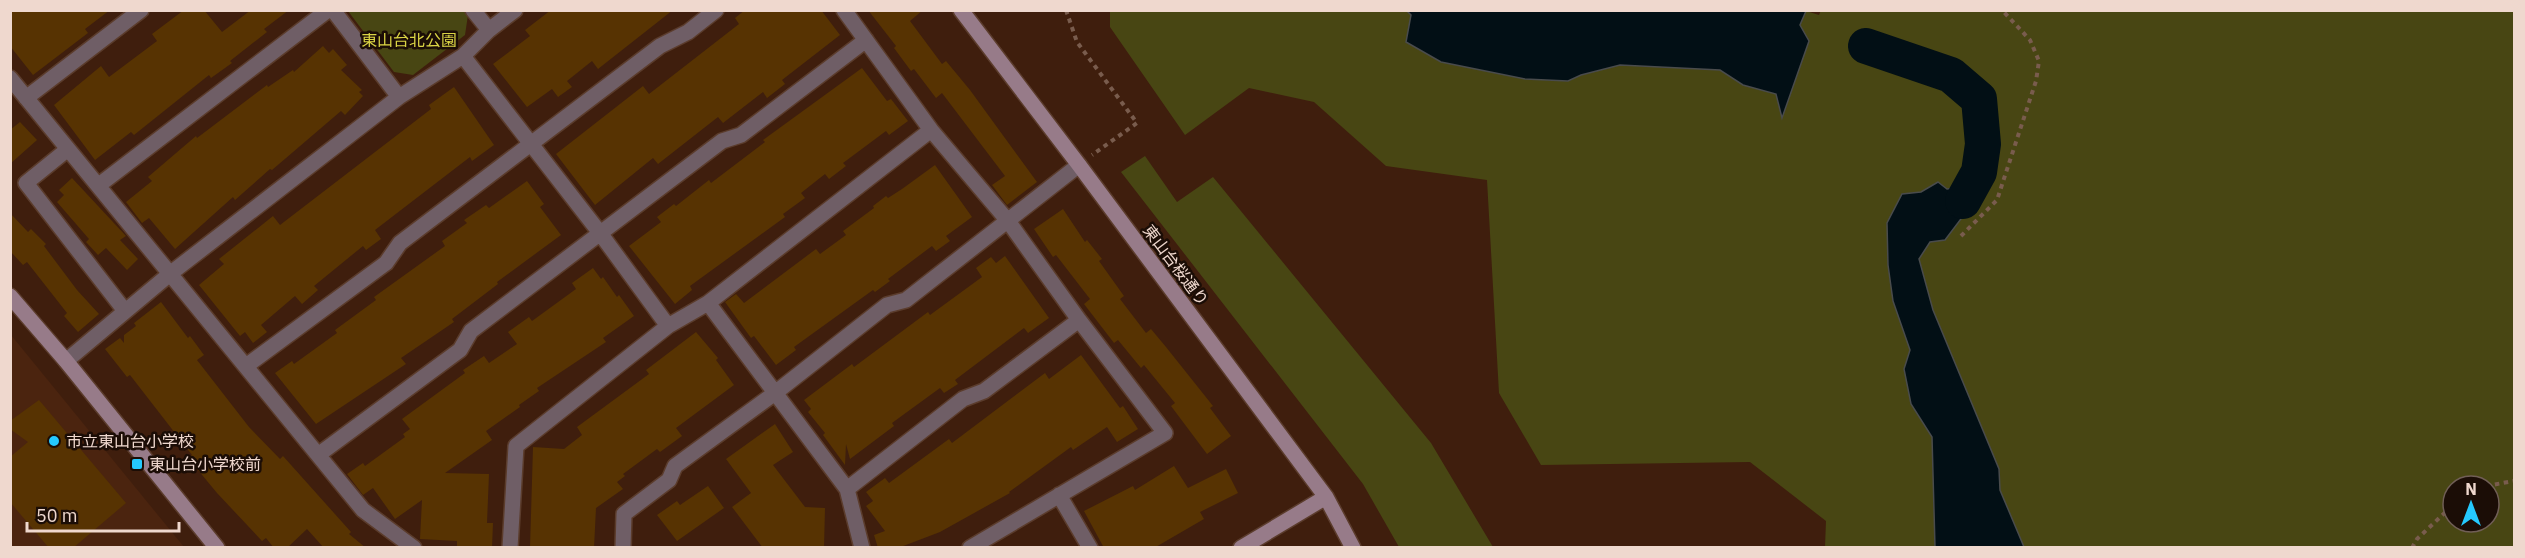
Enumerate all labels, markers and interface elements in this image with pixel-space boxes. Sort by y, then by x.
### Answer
park label: 東山台北公園 [361,30,457,50]
street label: 東山台桜通り [1139,221,1213,309]
place label: 市立東山台小学校 [66,431,194,451]
marker: 市立東山台小学校 [47,434,61,448]
place label: 東山台小学校前 [149,454,261,474]
marker: 東山台小学校前 [130,457,144,471]
north arrow [2441,474,2501,534]
text: N [2465,479,2477,499]
scale bar [27,495,178,533]
text: 50 m [36,504,78,527]

